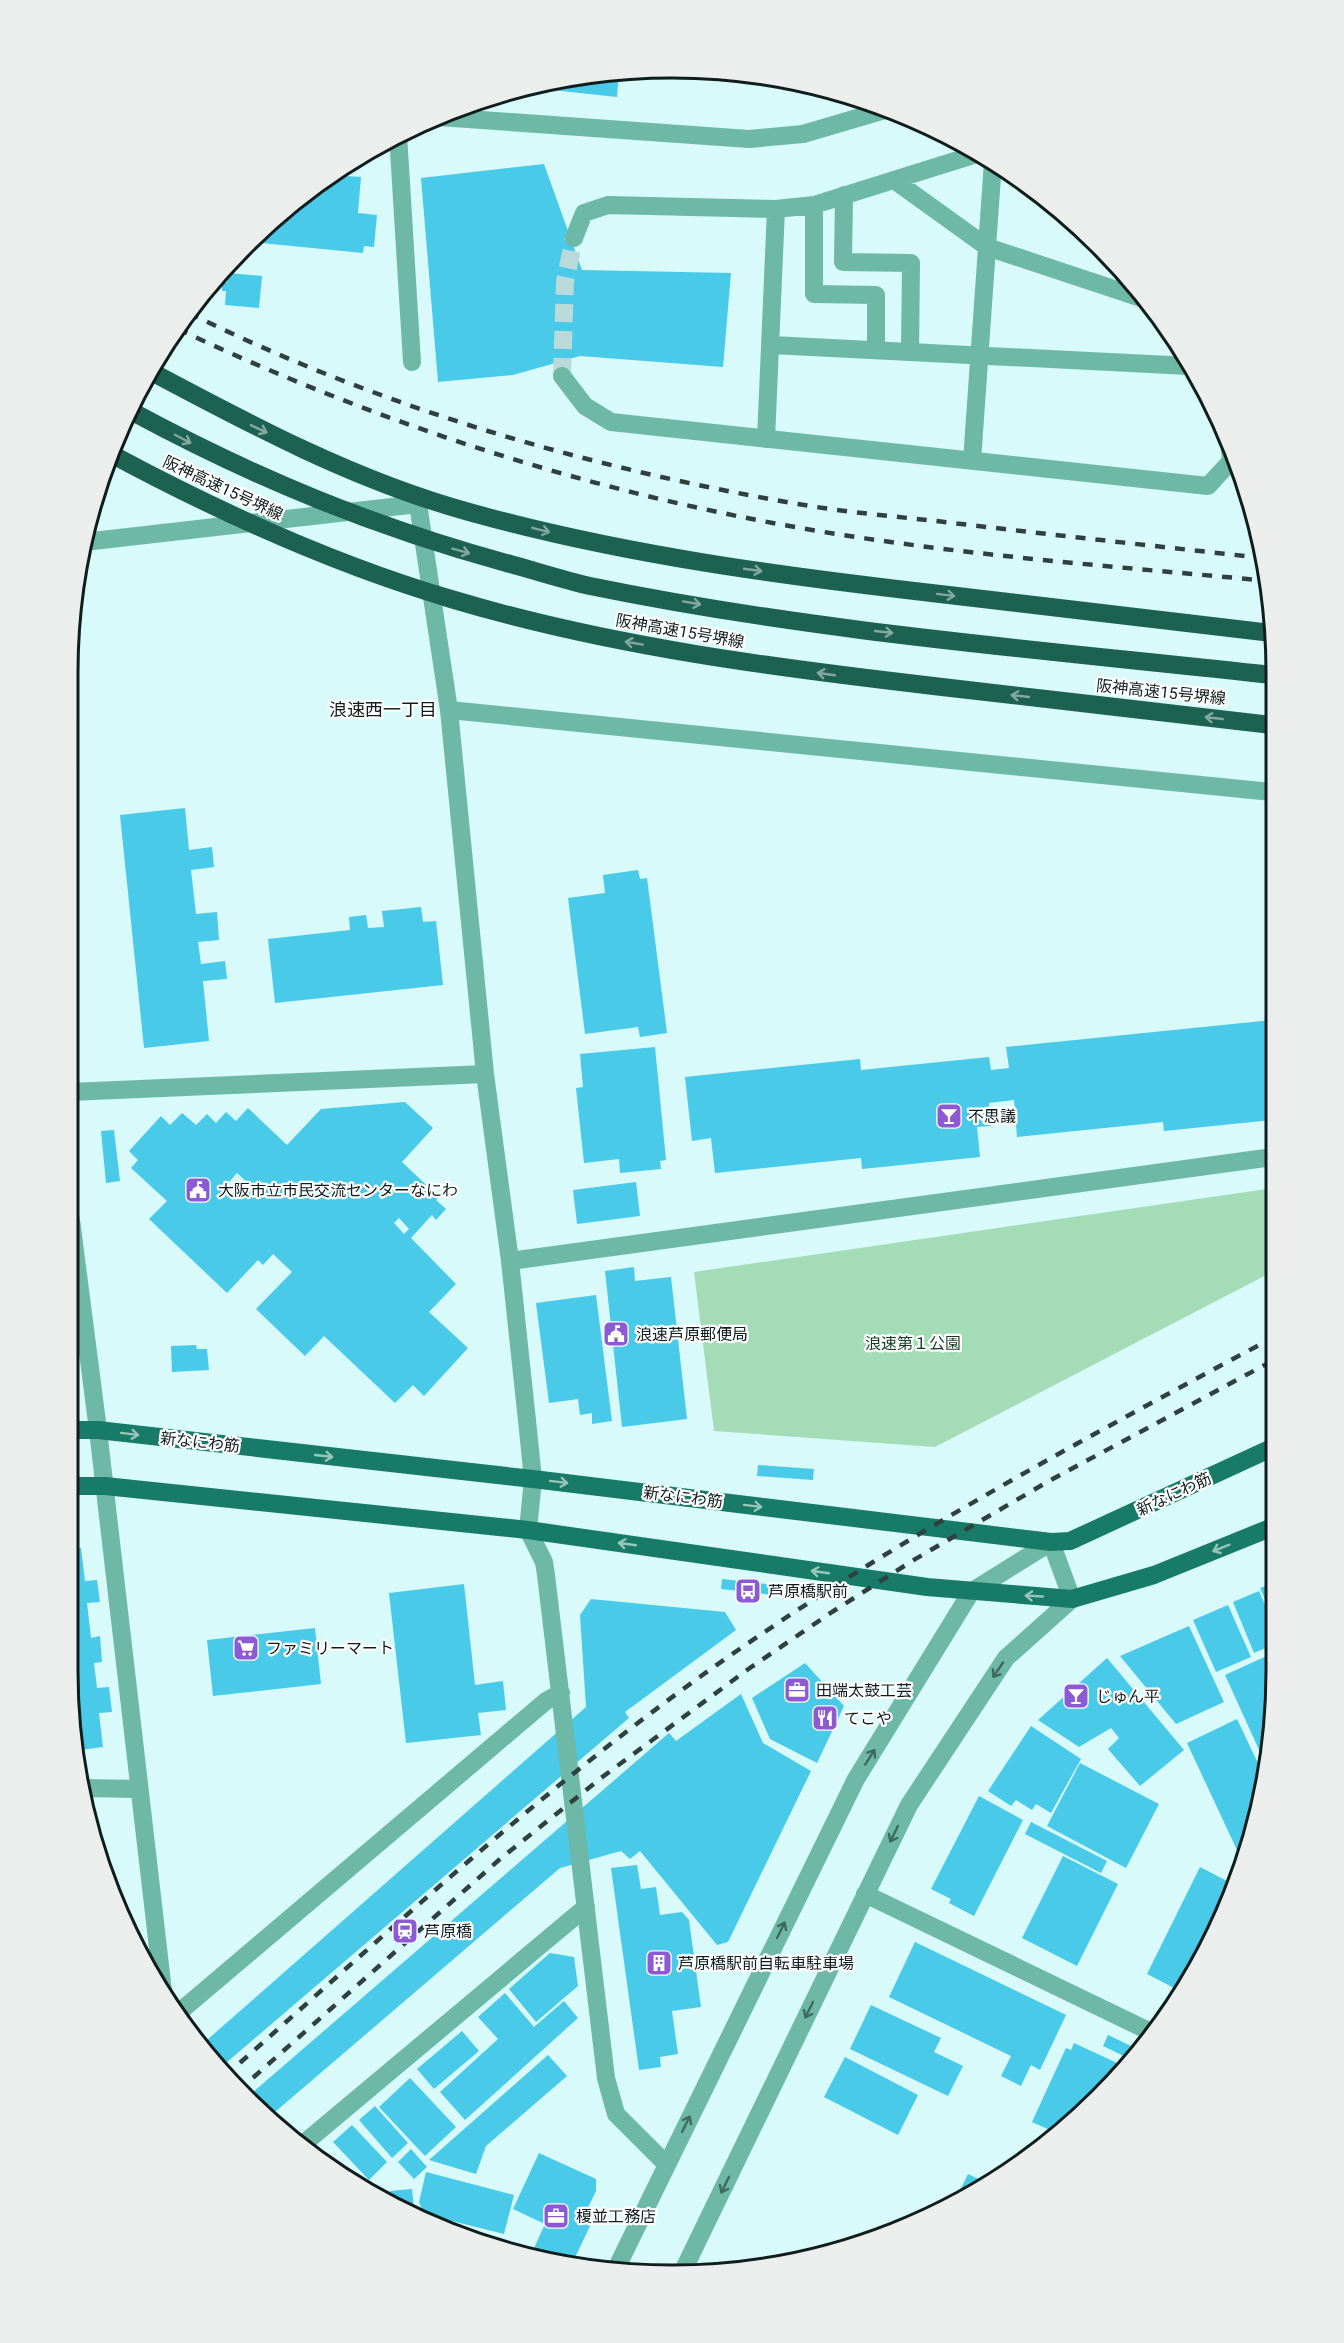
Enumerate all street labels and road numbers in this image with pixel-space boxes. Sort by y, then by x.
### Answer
street label: 阪神高速15号堺線 [160,452,286,524]
street label: 阪神高速15号堺線 [614,610,746,652]
street label: 阪神高速15号堺線 [1095,676,1227,708]
street label: 新なにわ筋 [159,1428,241,1456]
street label: 新なにわ筋 [1134,1468,1214,1520]
street label: 新なにわ筋 [642,1483,724,1511]

